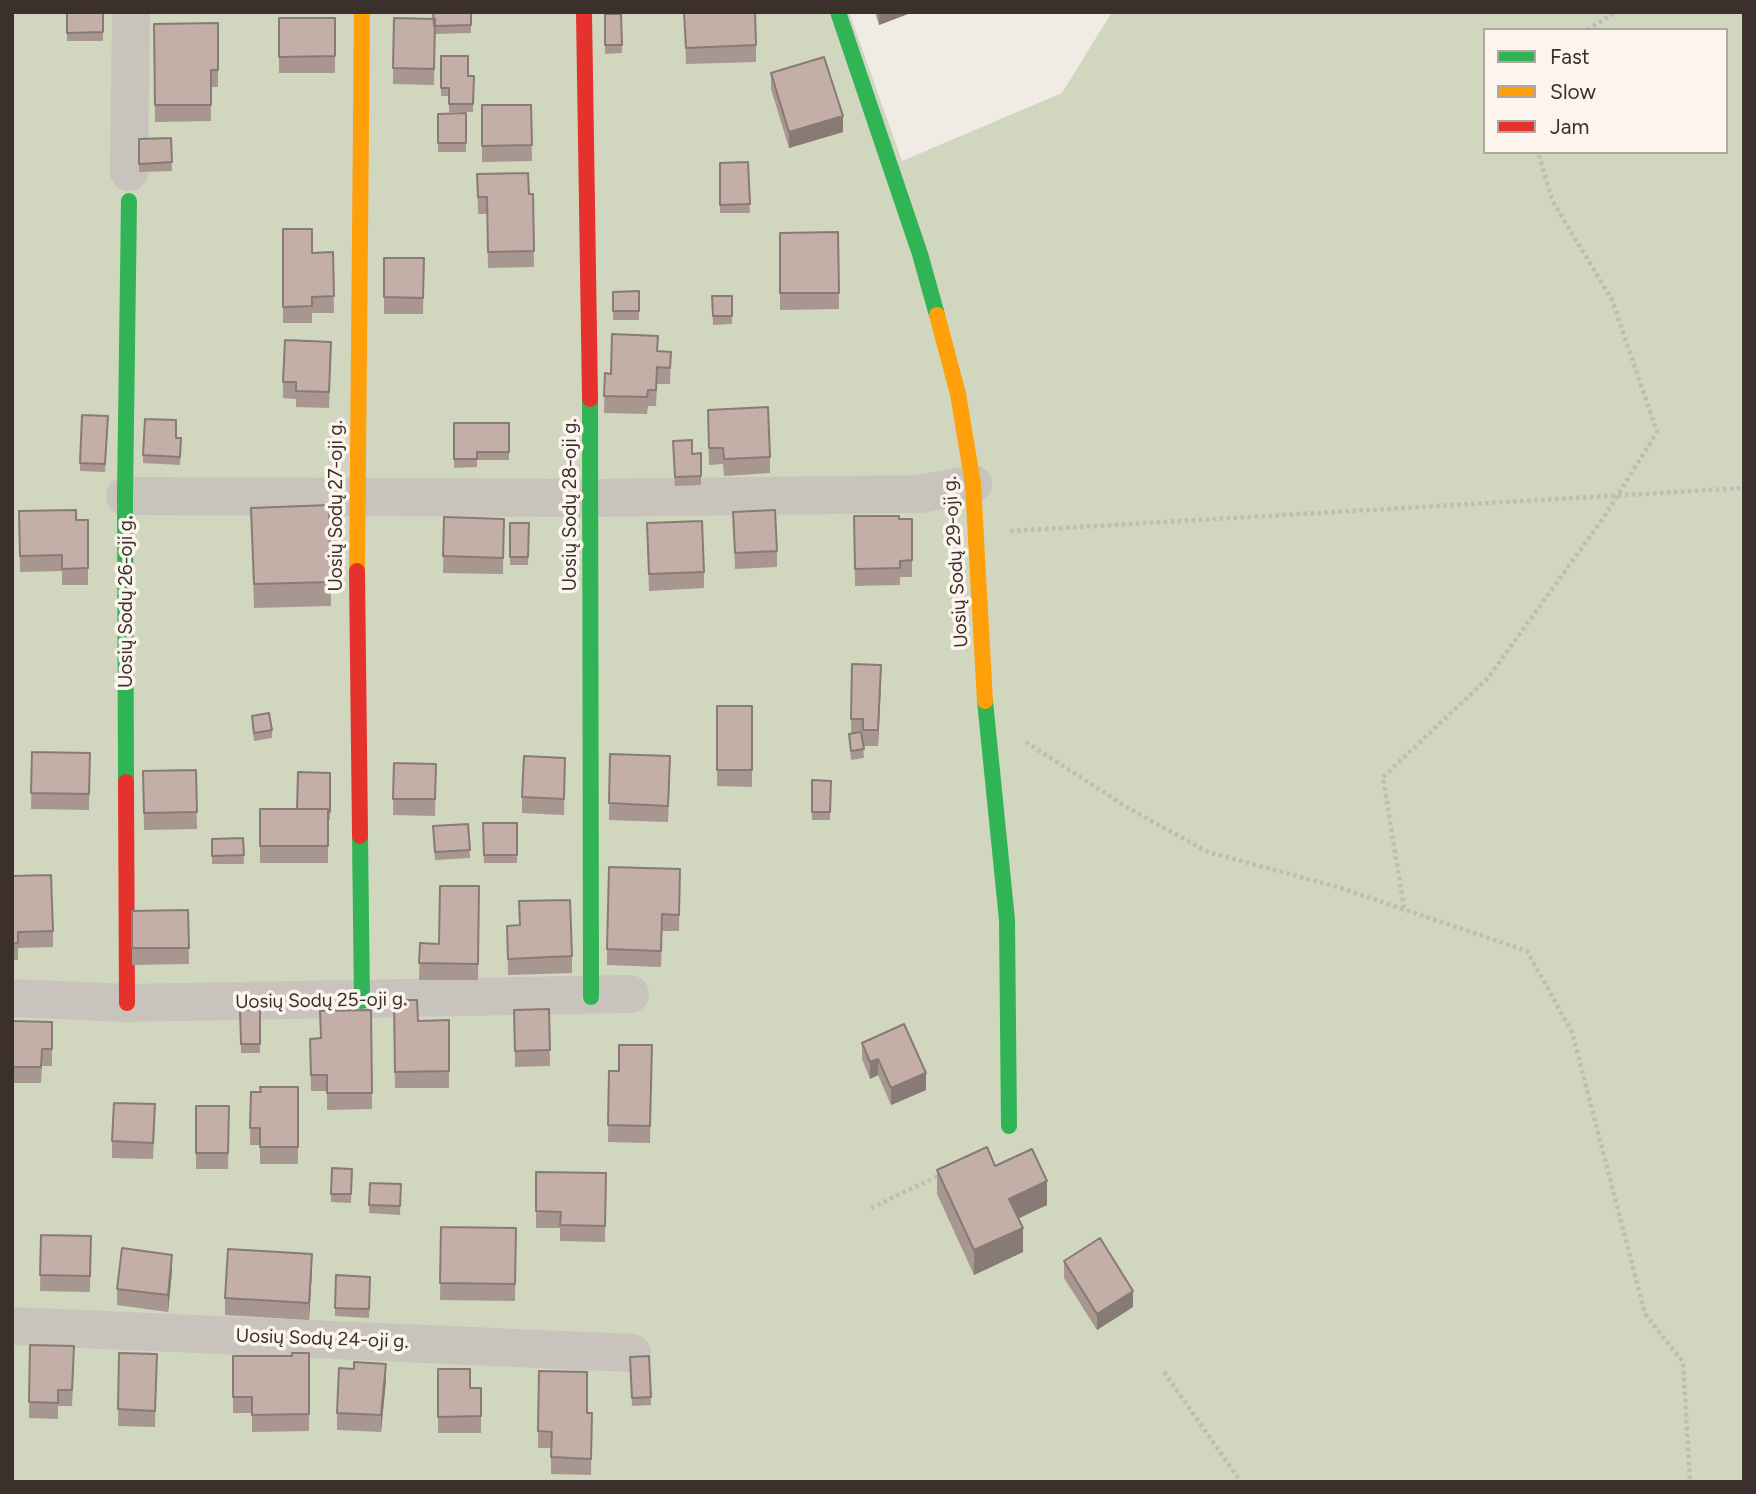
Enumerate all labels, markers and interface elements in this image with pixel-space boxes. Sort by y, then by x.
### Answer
legend [1483,28,1728,154]
text: Fast [1550,44,1590,69]
text: Slow [1550,79,1596,104]
text: Jam [1550,114,1589,139]
street label: Uosių Sodų 28-oji g. [559,419,581,591]
street label: Uosių Sodų 27-oji g. [325,420,347,592]
street label: Uosių Sodų 29-oji g. [939,476,973,648]
street label: Uosių Sodų 26-oji g. [115,516,137,688]
street label: Uosių Sodų 25-oji g. [235,988,407,1014]
street label: Uosių Sodų 24-oji g. [235,1325,409,1353]

